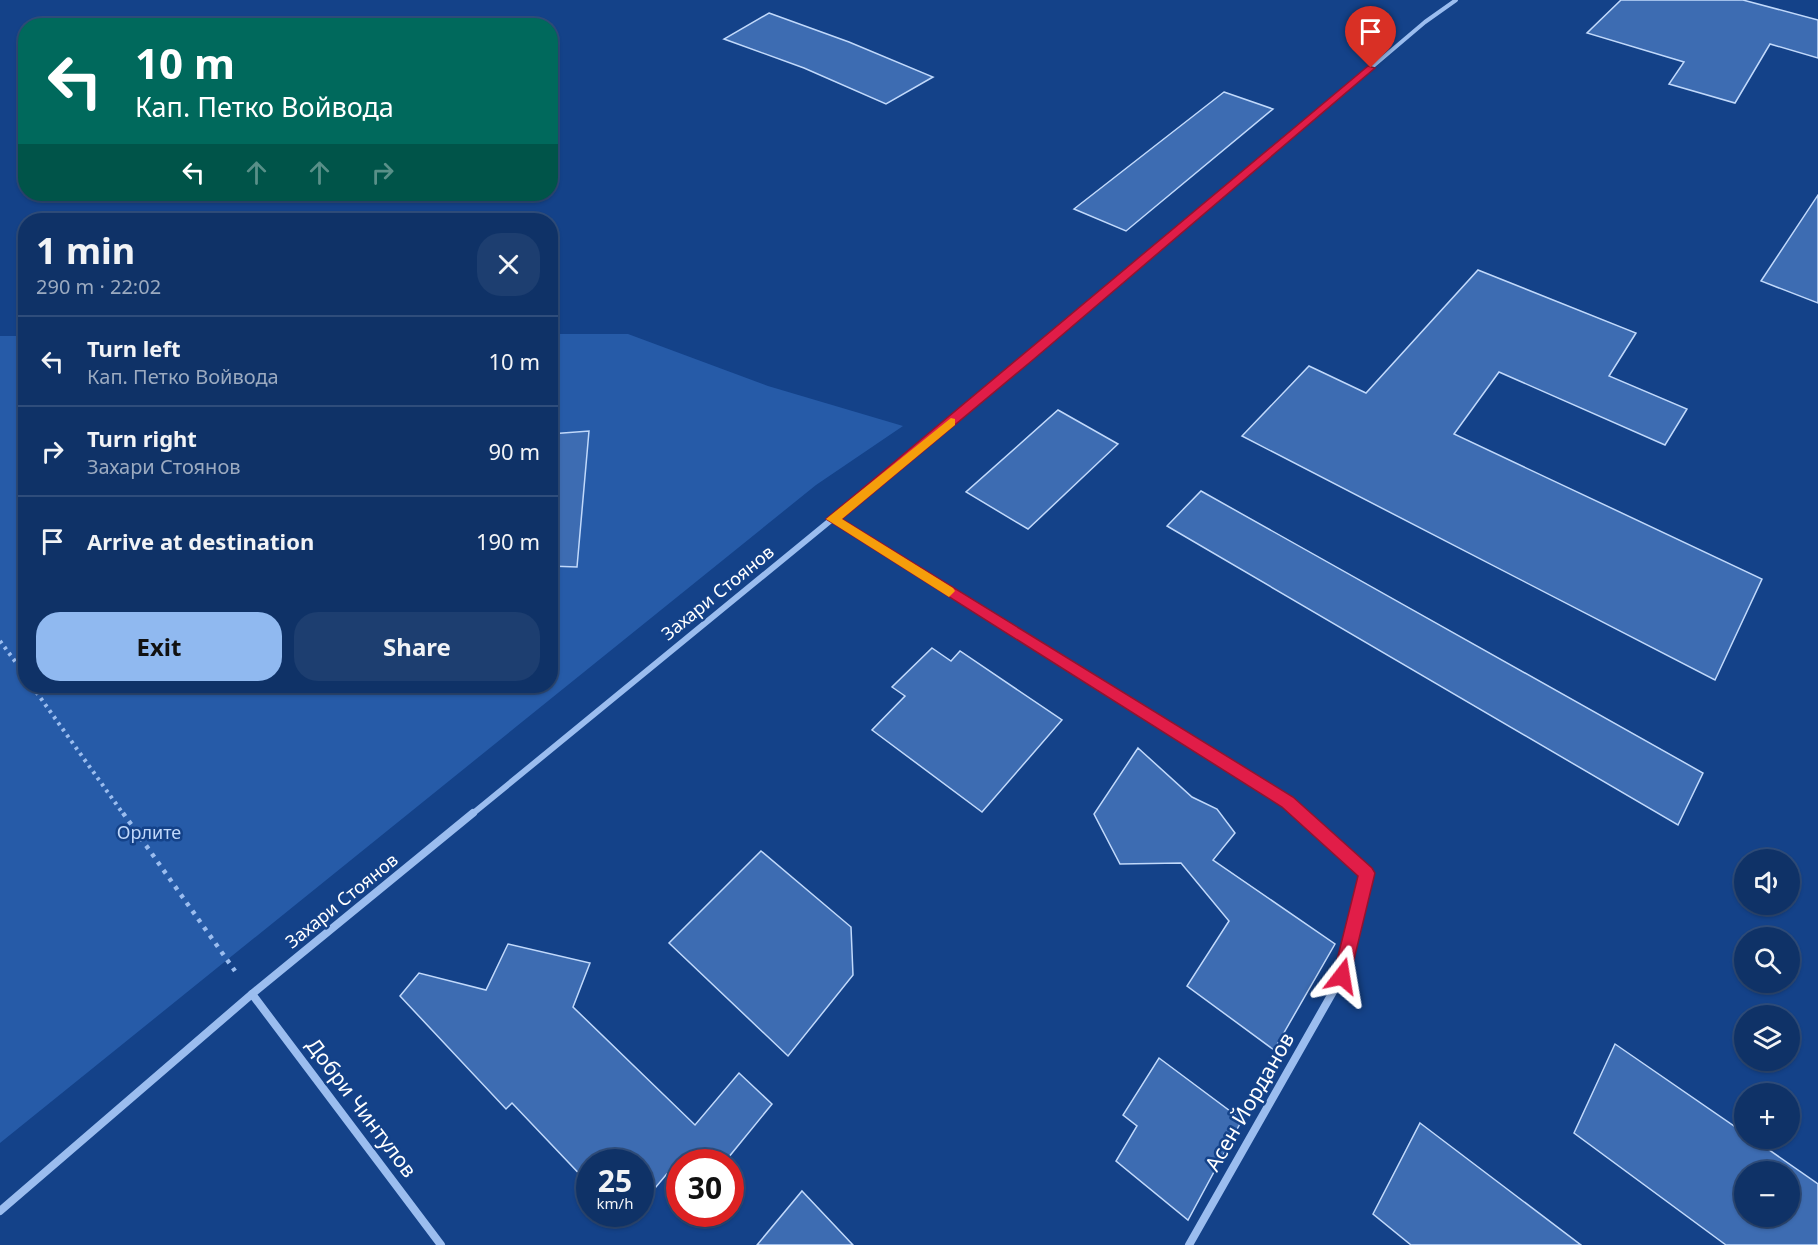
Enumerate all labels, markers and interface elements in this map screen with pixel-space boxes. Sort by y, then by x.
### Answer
pin [1345,6,1396,68]
icon: arrive [1354,15,1387,48]
text: 10 m [135,34,235,91]
icon: left [36,42,114,120]
text: Кап. Петко Войвода [135,88,394,125]
icon: left [177,156,210,189]
icon: ahead [240,156,273,189]
icon: ahead [303,156,336,189]
icon: right [366,156,399,189]
text: 1 min [36,226,135,275]
button: close [477,233,540,296]
text: 290 m · 22:02 [36,273,161,300]
text: Turn left [87,333,181,363]
icon: left [36,345,69,378]
text: 10 m [489,346,540,376]
text: Кап. Петко Войвода [87,363,279,390]
text: Turn right [87,423,197,453]
icon: right [36,435,69,468]
text: 90 m [489,436,540,466]
text: Захари Стоянов [87,453,241,480]
icon: arrive [36,525,69,558]
text: Arrive at destination [87,526,314,556]
text: 190 m [476,526,540,556]
street label: Захари Стоянов [656,539,779,645]
button: Exit [36,612,282,681]
button: Share [294,612,540,681]
park label: Орлите [117,820,181,844]
street label: Захари Стоянов [280,847,403,953]
map controls [1734,849,1800,1227]
button: sound [1734,849,1800,915]
button: search [1734,927,1800,993]
position arrow [1310,944,1374,1008]
button: layers [1734,1005,1800,1071]
street label: Асен Йорданов [1198,1027,1300,1176]
street label: Добри Чинтулов [300,1032,423,1183]
button: + [1734,1083,1800,1149]
speed limit sign: 30 [666,1149,744,1227]
text: 25 [598,1160,632,1201]
button: − [1734,1161,1800,1227]
text: km/h [597,1193,633,1213]

